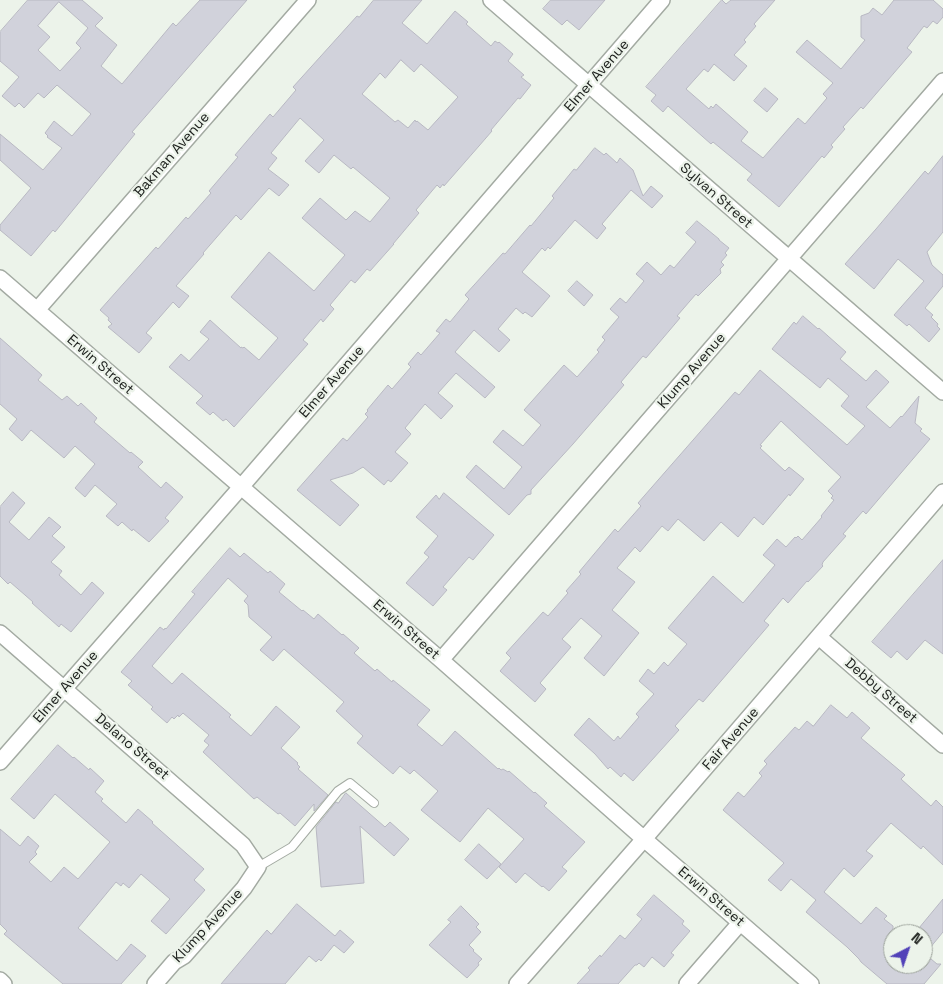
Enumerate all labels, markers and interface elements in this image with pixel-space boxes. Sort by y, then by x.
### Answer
street label: Elmer Avenue [561,37,633,115]
street label: Bakman Avenue [131,109,213,201]
street label: Sylvan Street [676,160,756,232]
street label: Klump Avenue [655,330,729,412]
street label: Erwin Street [63,332,137,398]
street label: Elmer Avenue [296,343,368,421]
street label: Erwin Street [369,597,443,663]
street label: Elmer Avenue [30,648,102,726]
street label: Debby Street [841,655,921,727]
street label: Fair Avenue [699,704,763,774]
street label: Delano Street [92,710,172,784]
street label: Erwin Street [674,864,748,930]
street label: Klump Avenue [170,886,246,966]
north arrow [883,924,933,974]
text: N [908,929,927,948]

